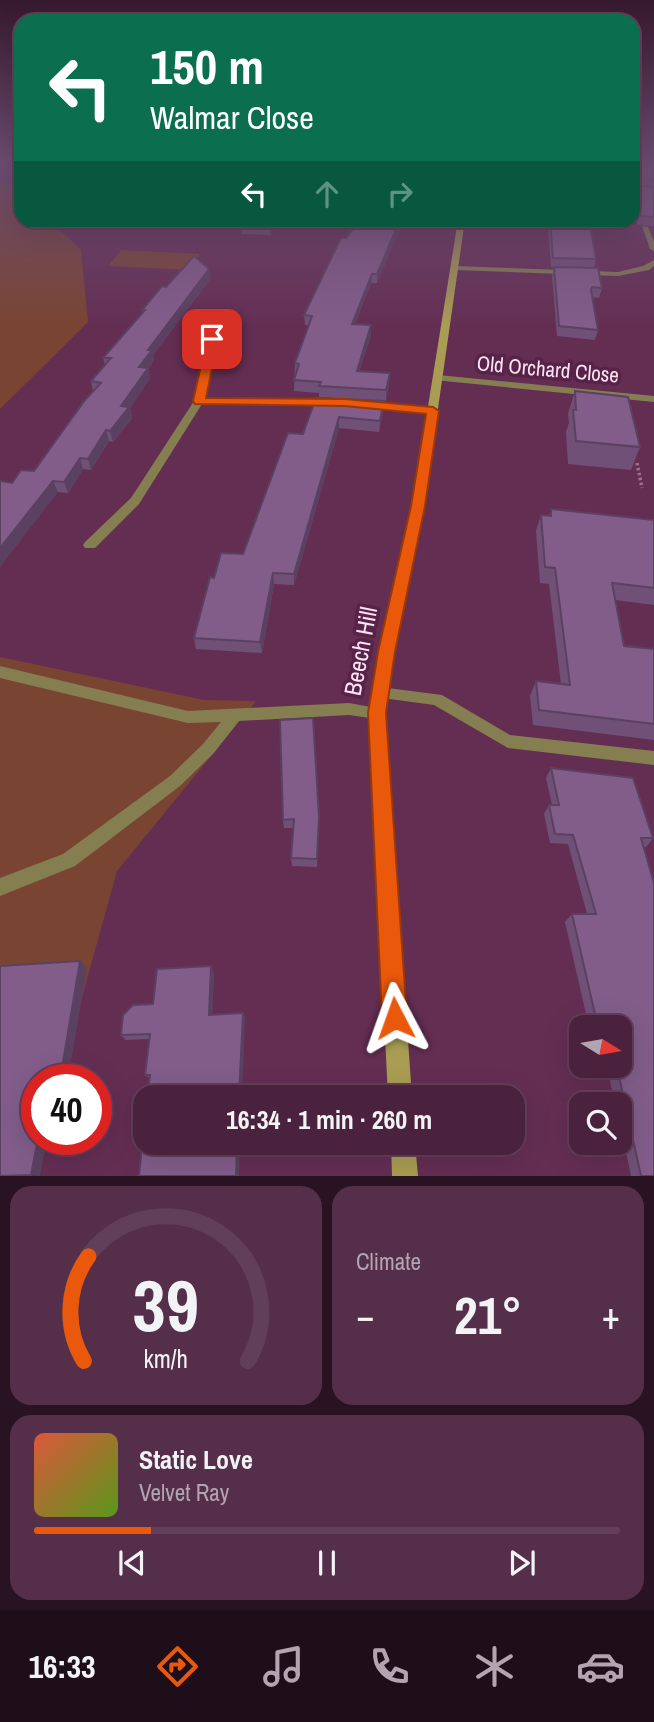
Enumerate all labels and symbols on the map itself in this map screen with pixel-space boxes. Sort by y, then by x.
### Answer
pin [182,309,242,369]
street label: Old Orchard Close [476,348,620,390]
street label: Beech Hill [336,604,384,698]
position arrow [358,981,432,1055]
north arrow [569,1015,632,1078]
speed limit sign: 40 [21,1064,112,1155]

